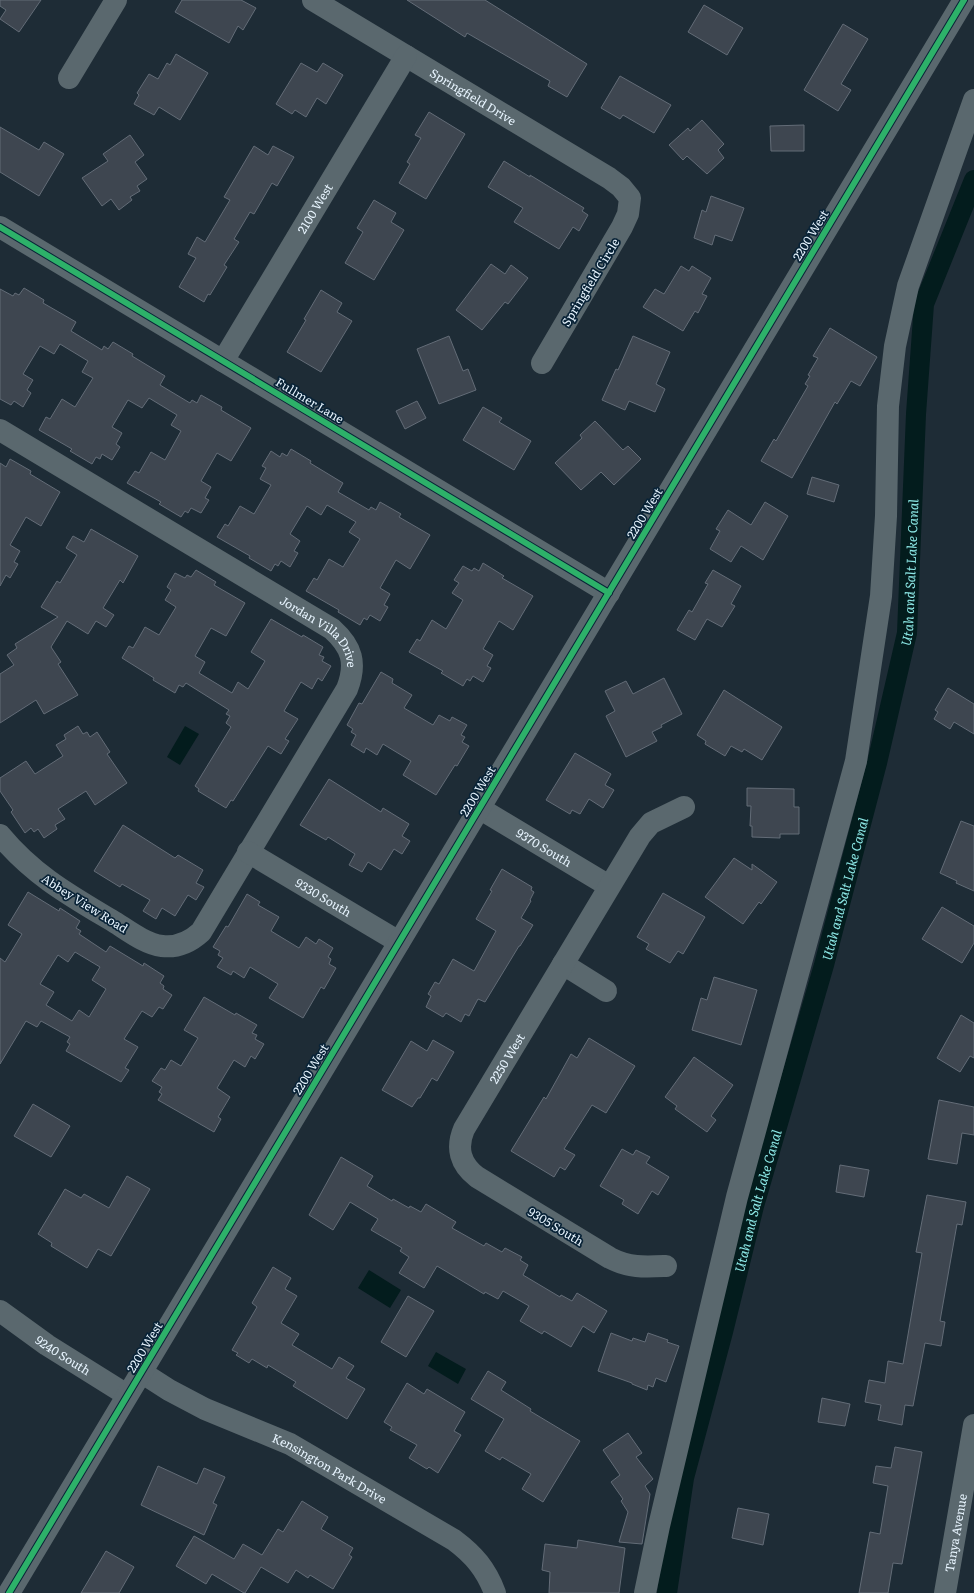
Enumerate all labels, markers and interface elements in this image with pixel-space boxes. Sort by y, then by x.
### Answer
street label: Springfield Drive [427,63,520,129]
street label: 2100 West [293,180,337,237]
street label: 2200 West [788,206,832,264]
street label: Springfield Circle [556,234,624,330]
street label: Fullmer Lane [273,373,347,427]
street label: 2200 West [622,484,666,542]
water label: Utah and Salt Lake Canal [895,498,922,648]
street label: Jordan Villa Drive [277,591,361,668]
street label: 2200 West [455,762,499,820]
water label: Utah and Salt Lake Canal [816,815,872,962]
street label: 9370 South [513,823,575,871]
street label: Abbey View Road [38,869,132,937]
street label: 9330 South [292,873,355,921]
street label: 2250 West [484,1029,529,1087]
street label: 2200 West [288,1040,332,1098]
water label: Utah and Salt Lake Canal [729,1127,785,1274]
street label: 9305 South [525,1202,587,1250]
street label: 2200 West [122,1318,166,1376]
street label: 9240 South [32,1331,94,1379]
street label: Kensington Park Drive [269,1429,390,1508]
street label: Tanya Avenue [940,1492,971,1574]

